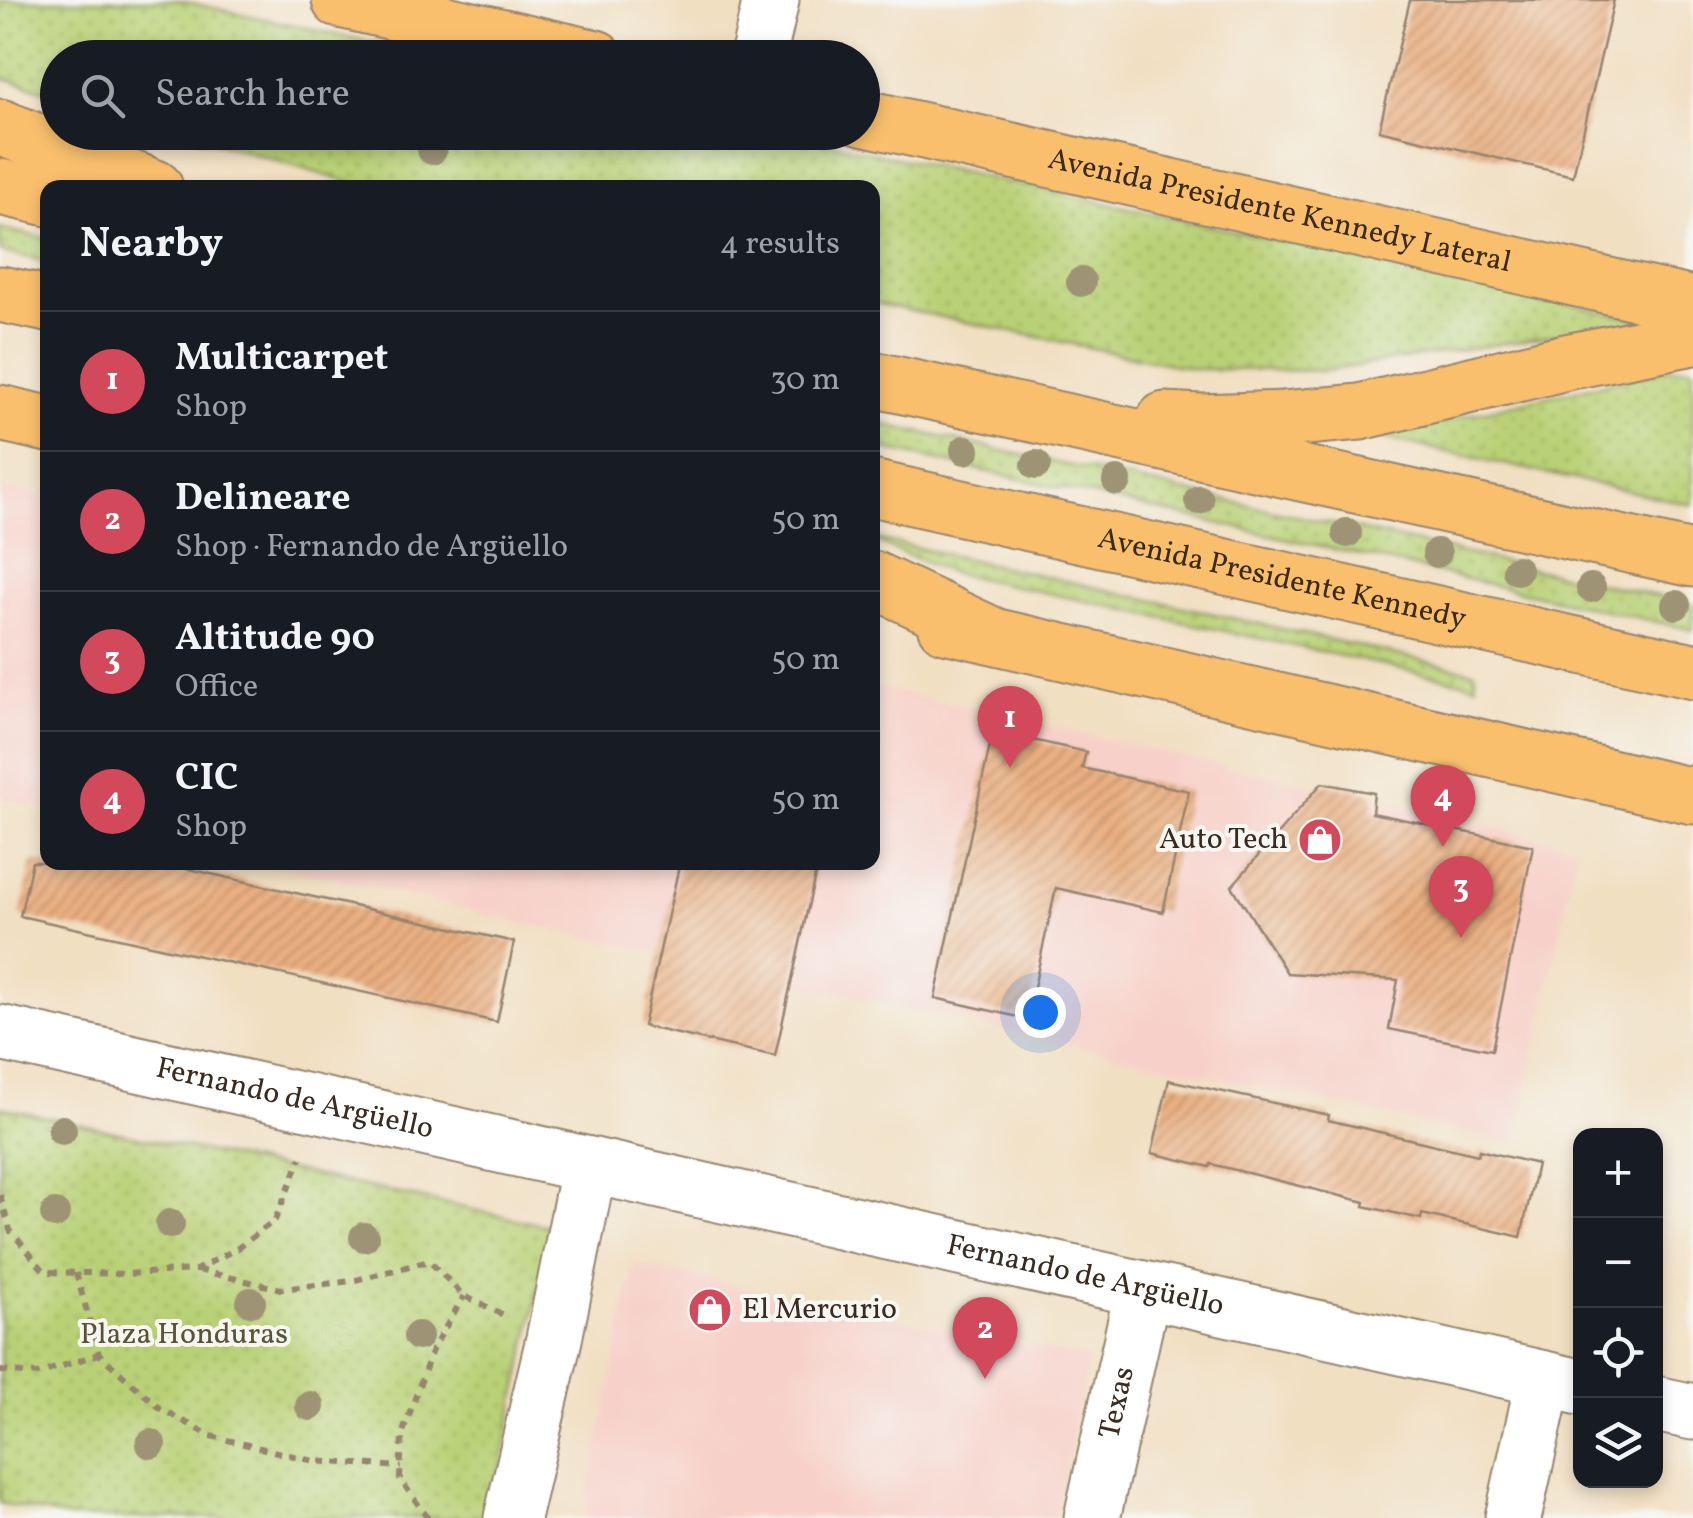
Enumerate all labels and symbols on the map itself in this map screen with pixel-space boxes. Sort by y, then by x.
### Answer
street label: Avenida Presidente Kennedy Lateral [1044,139,1515,284]
street label: Avenida Presidente Kennedy [1094,518,1470,641]
pin: 1 [978,686,1042,768]
pin: 4 [1410,764,1476,847]
shop icon: Auto Tech [1297,817,1343,863]
place label: Auto Tech [1159,819,1288,861]
pin: 3 [1428,856,1494,938]
your location [1015,987,1066,1038]
street label: Fernando de Argüello [152,1048,437,1150]
street label: Fernando de Argüello [942,1225,1228,1328]
shop icon: El Mercurio [687,1287,733,1333]
place label: El Mercurio [742,1289,897,1331]
pin: 2 [952,1296,1018,1379]
park label: Plaza Honduras [80,1314,288,1356]
street label: Texas [1089,1363,1146,1443]

